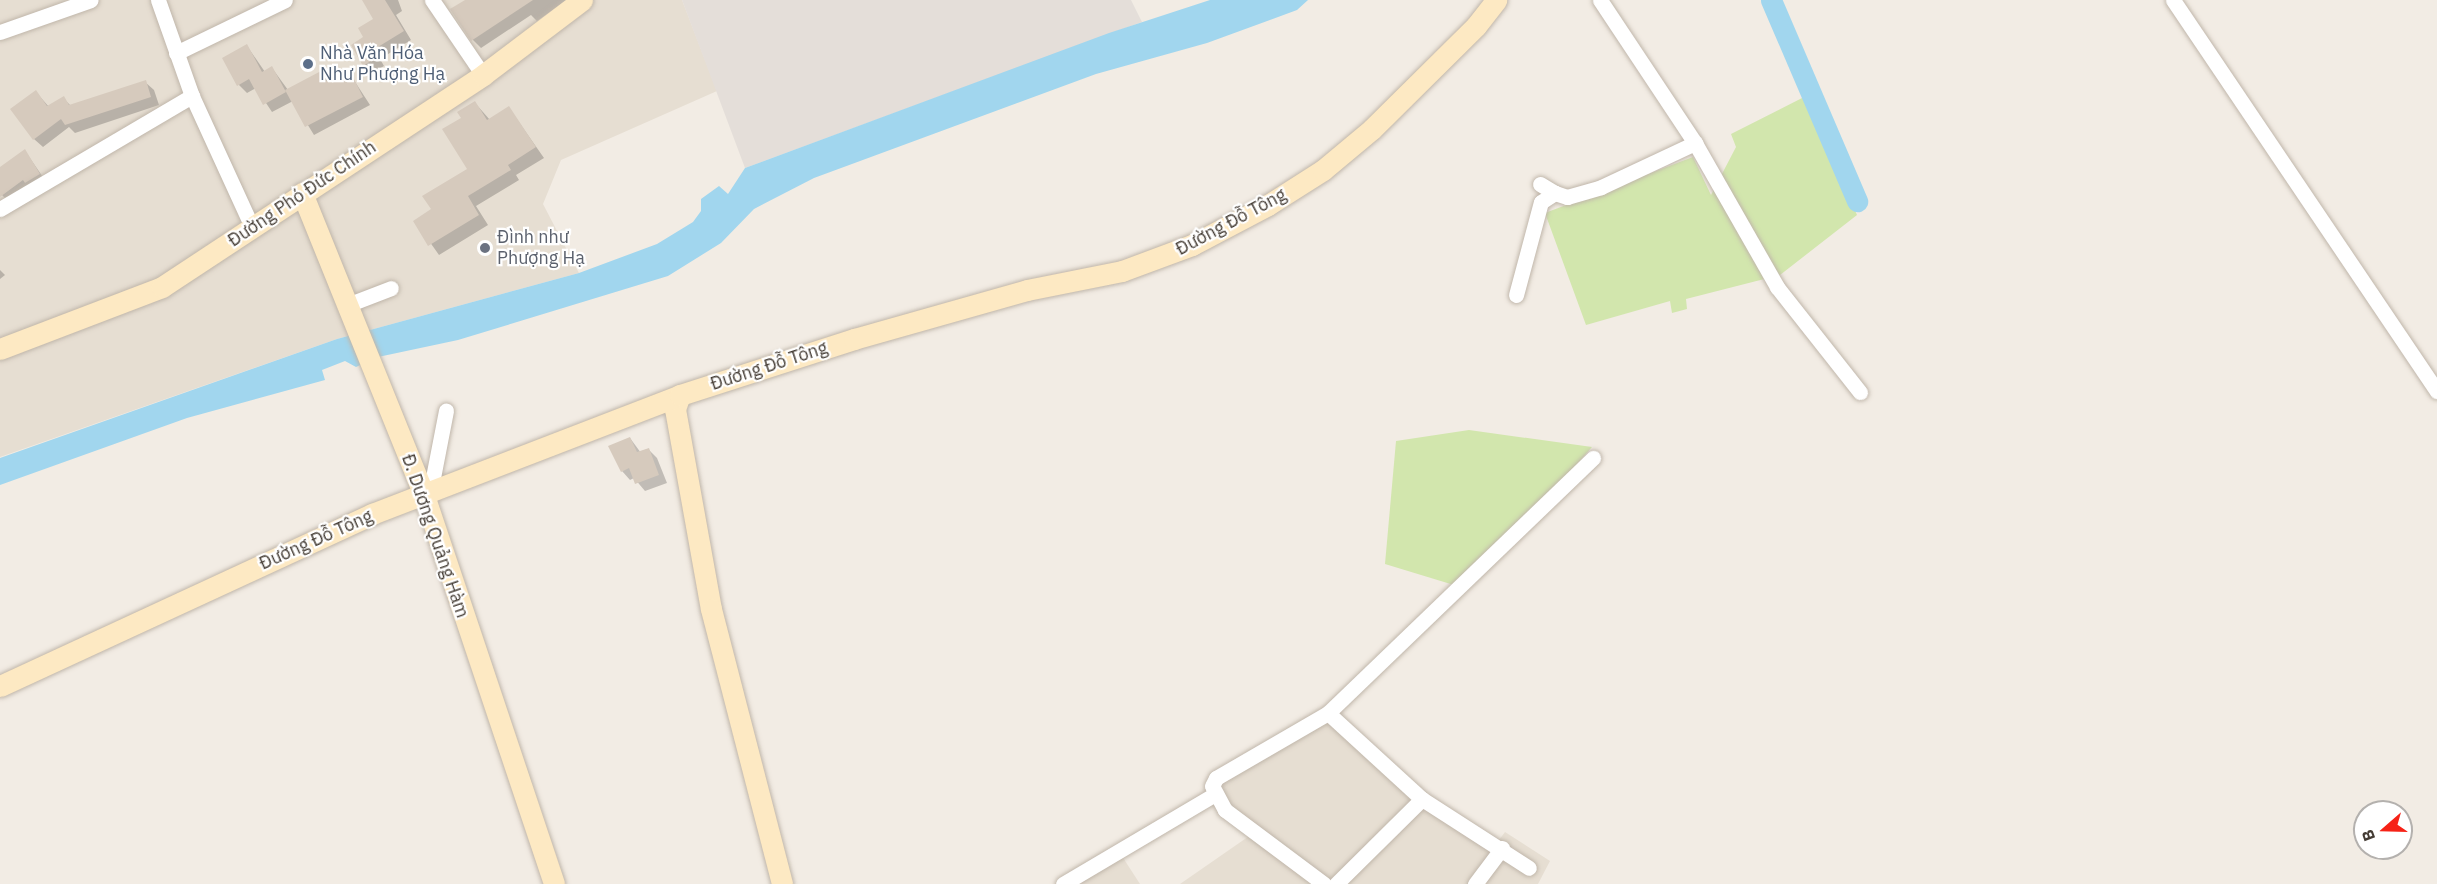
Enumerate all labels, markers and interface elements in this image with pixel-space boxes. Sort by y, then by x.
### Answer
place label: Nhà Văn Hóa Như Phượng Hạ [320,43,445,86]
marker: Nhà Văn Hóa Như Phượng Hạ [301,57,315,71]
street label: Đường Phó Đức Chính [224,136,380,252]
street label: Đường Đỗ Tông [1172,184,1290,260]
place label: Đình như Phượng Hạ [497,227,585,270]
marker: Đình như Phượng Hạ [478,241,492,255]
street label: Đường Đỗ Tông [708,337,830,395]
street label: Đ. Dương Quảng Hàm [397,451,473,621]
street label: Đường Đỗ Tông [256,505,376,575]
north arrow [2353,800,2413,860]
text: B [2357,827,2379,844]

